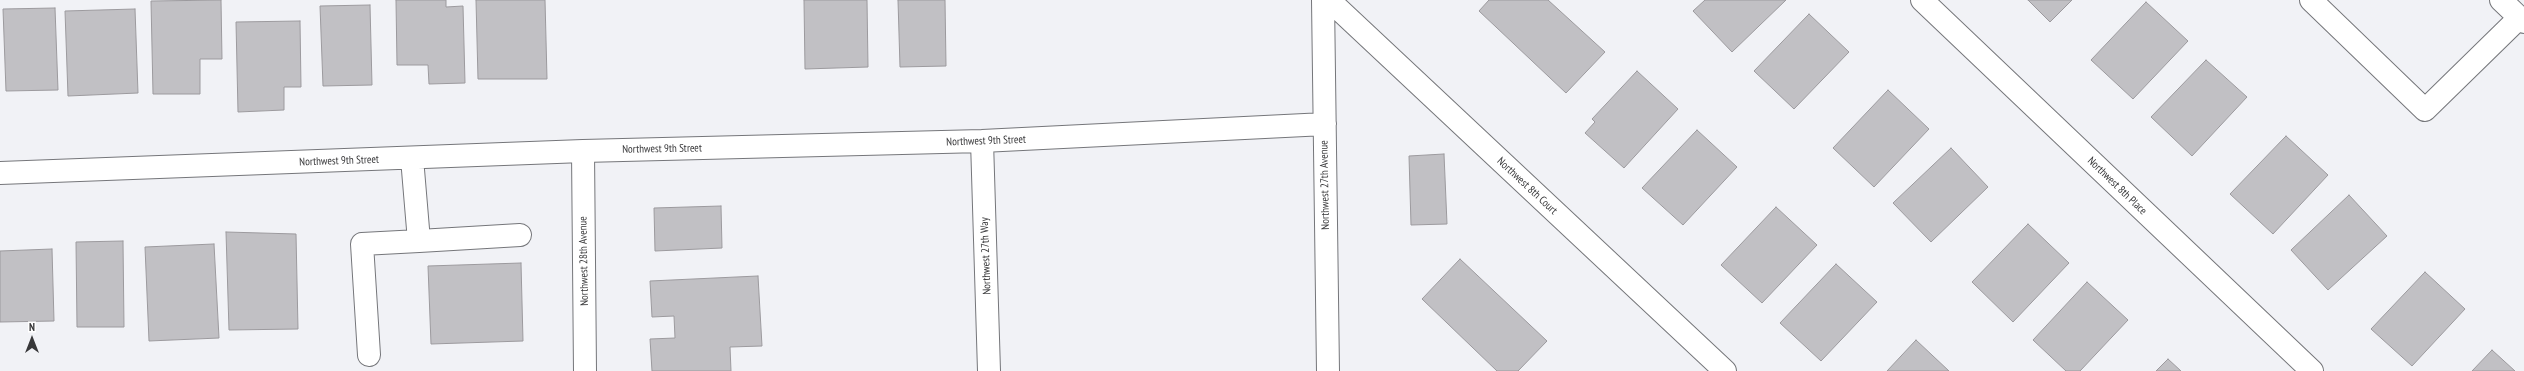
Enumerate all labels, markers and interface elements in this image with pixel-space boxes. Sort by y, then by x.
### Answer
street label: Northwest 9th Street [946,133,1026,149]
street label: Northwest 27th Avenue [1318,140,1332,230]
street label: Northwest 9th Street [622,142,702,156]
street label: Northwest 9th Street [299,153,379,169]
street label: Northwest 8th Place [2085,154,2149,218]
street label: Northwest 8th Court [1494,155,1560,217]
street label: Northwest 28th Avenue [577,216,591,306]
street label: Northwest 27th Way [978,217,994,295]
north arrow [12,319,52,359]
text: N [29,320,35,334]

